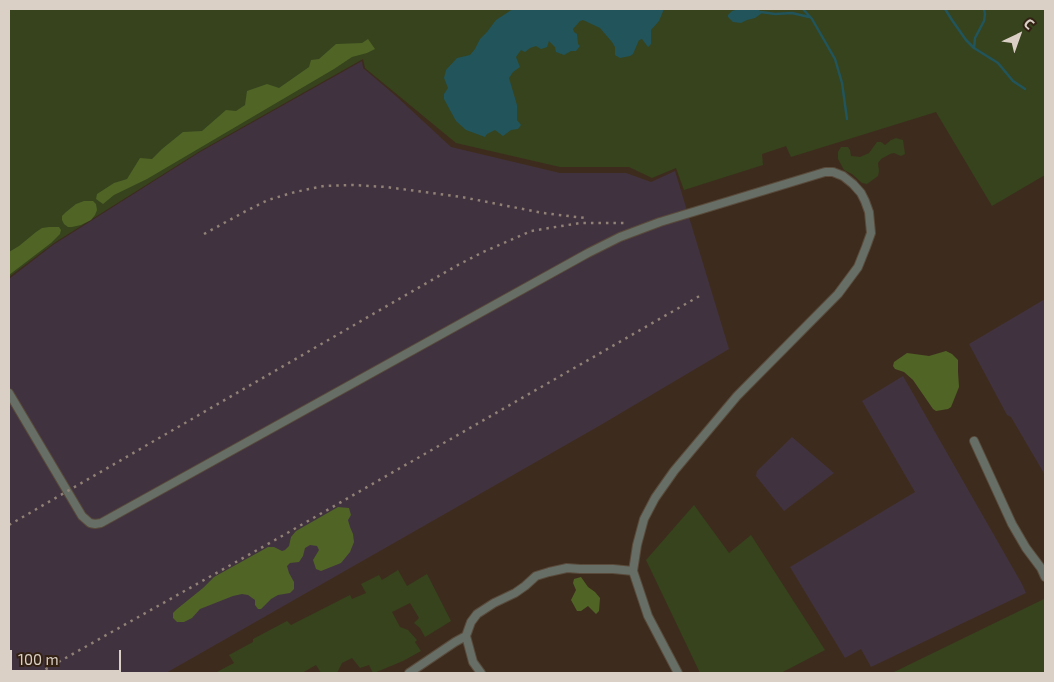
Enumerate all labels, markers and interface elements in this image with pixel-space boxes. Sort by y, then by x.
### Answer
north arrow [994,10,1044,60]
text: С [1021,14,1038,33]
scale bar [12,640,124,672]
text: 100 m [18,650,59,668]

